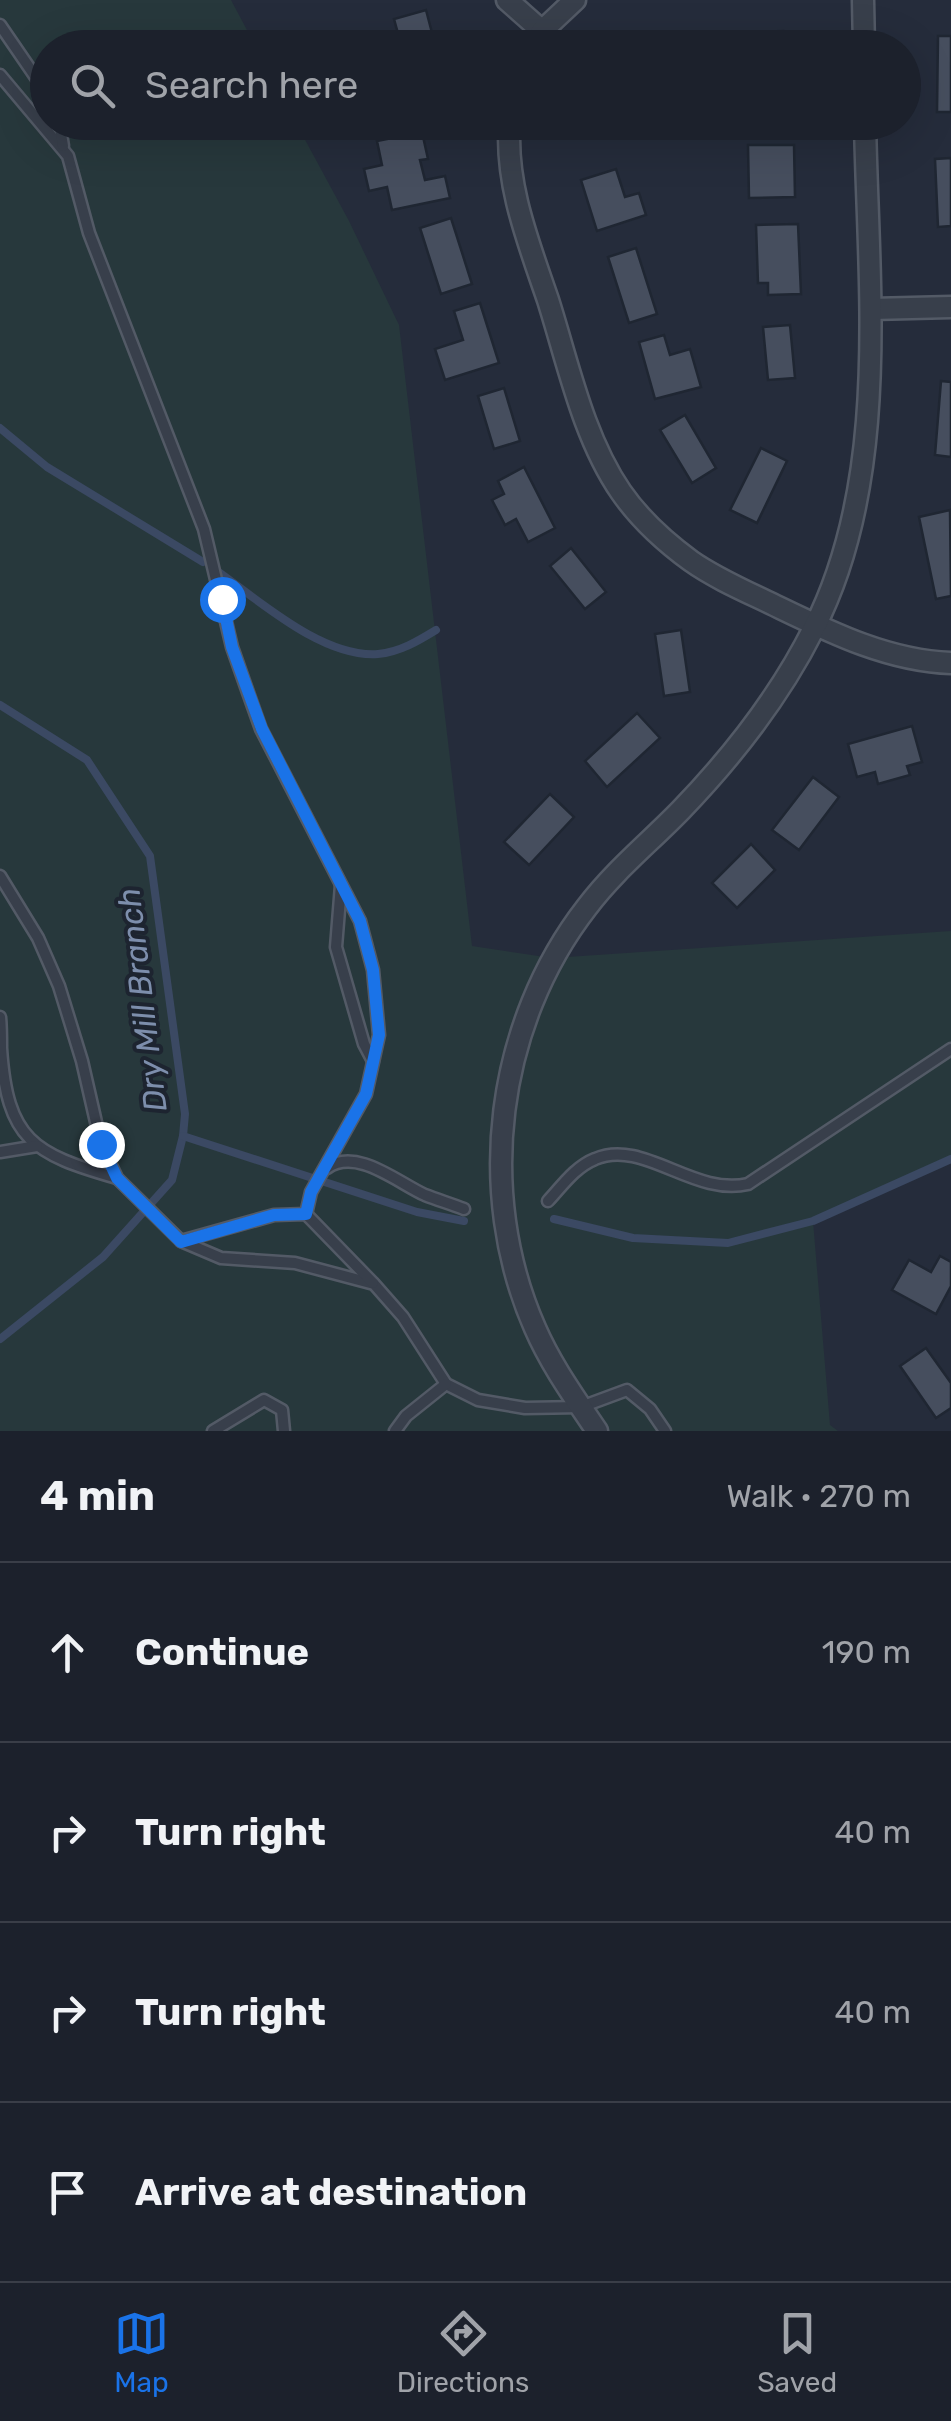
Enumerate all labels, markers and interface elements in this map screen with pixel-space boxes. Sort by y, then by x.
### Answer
search box [30,30,921,140]
icon: search [65,58,120,113]
text: Search here [145,62,358,108]
route start [200,577,246,623]
water label: Dry Mill Branch [109,886,175,1114]
route end [79,1122,125,1168]
text: 4 min [40,1471,155,1521]
text: Walk · 270 m [726,1477,911,1515]
icon: ahead [40,1625,95,1680]
text: Continue [135,1629,309,1675]
text: 190 m [822,1633,911,1671]
icon: right [40,1805,95,1860]
text: Turn right [135,1809,326,1855]
text: 40 m [835,1813,911,1851]
icon: right [40,1985,95,2040]
text: Turn right [135,1989,326,2035]
text: 40 m [835,1993,911,2031]
icon: arrive [40,2165,95,2220]
text: Arrive at destination [135,2169,527,2215]
tab: Map [114,2306,169,2399]
tab: Directions [397,2306,529,2399]
tab: Saved [757,2306,837,2399]

